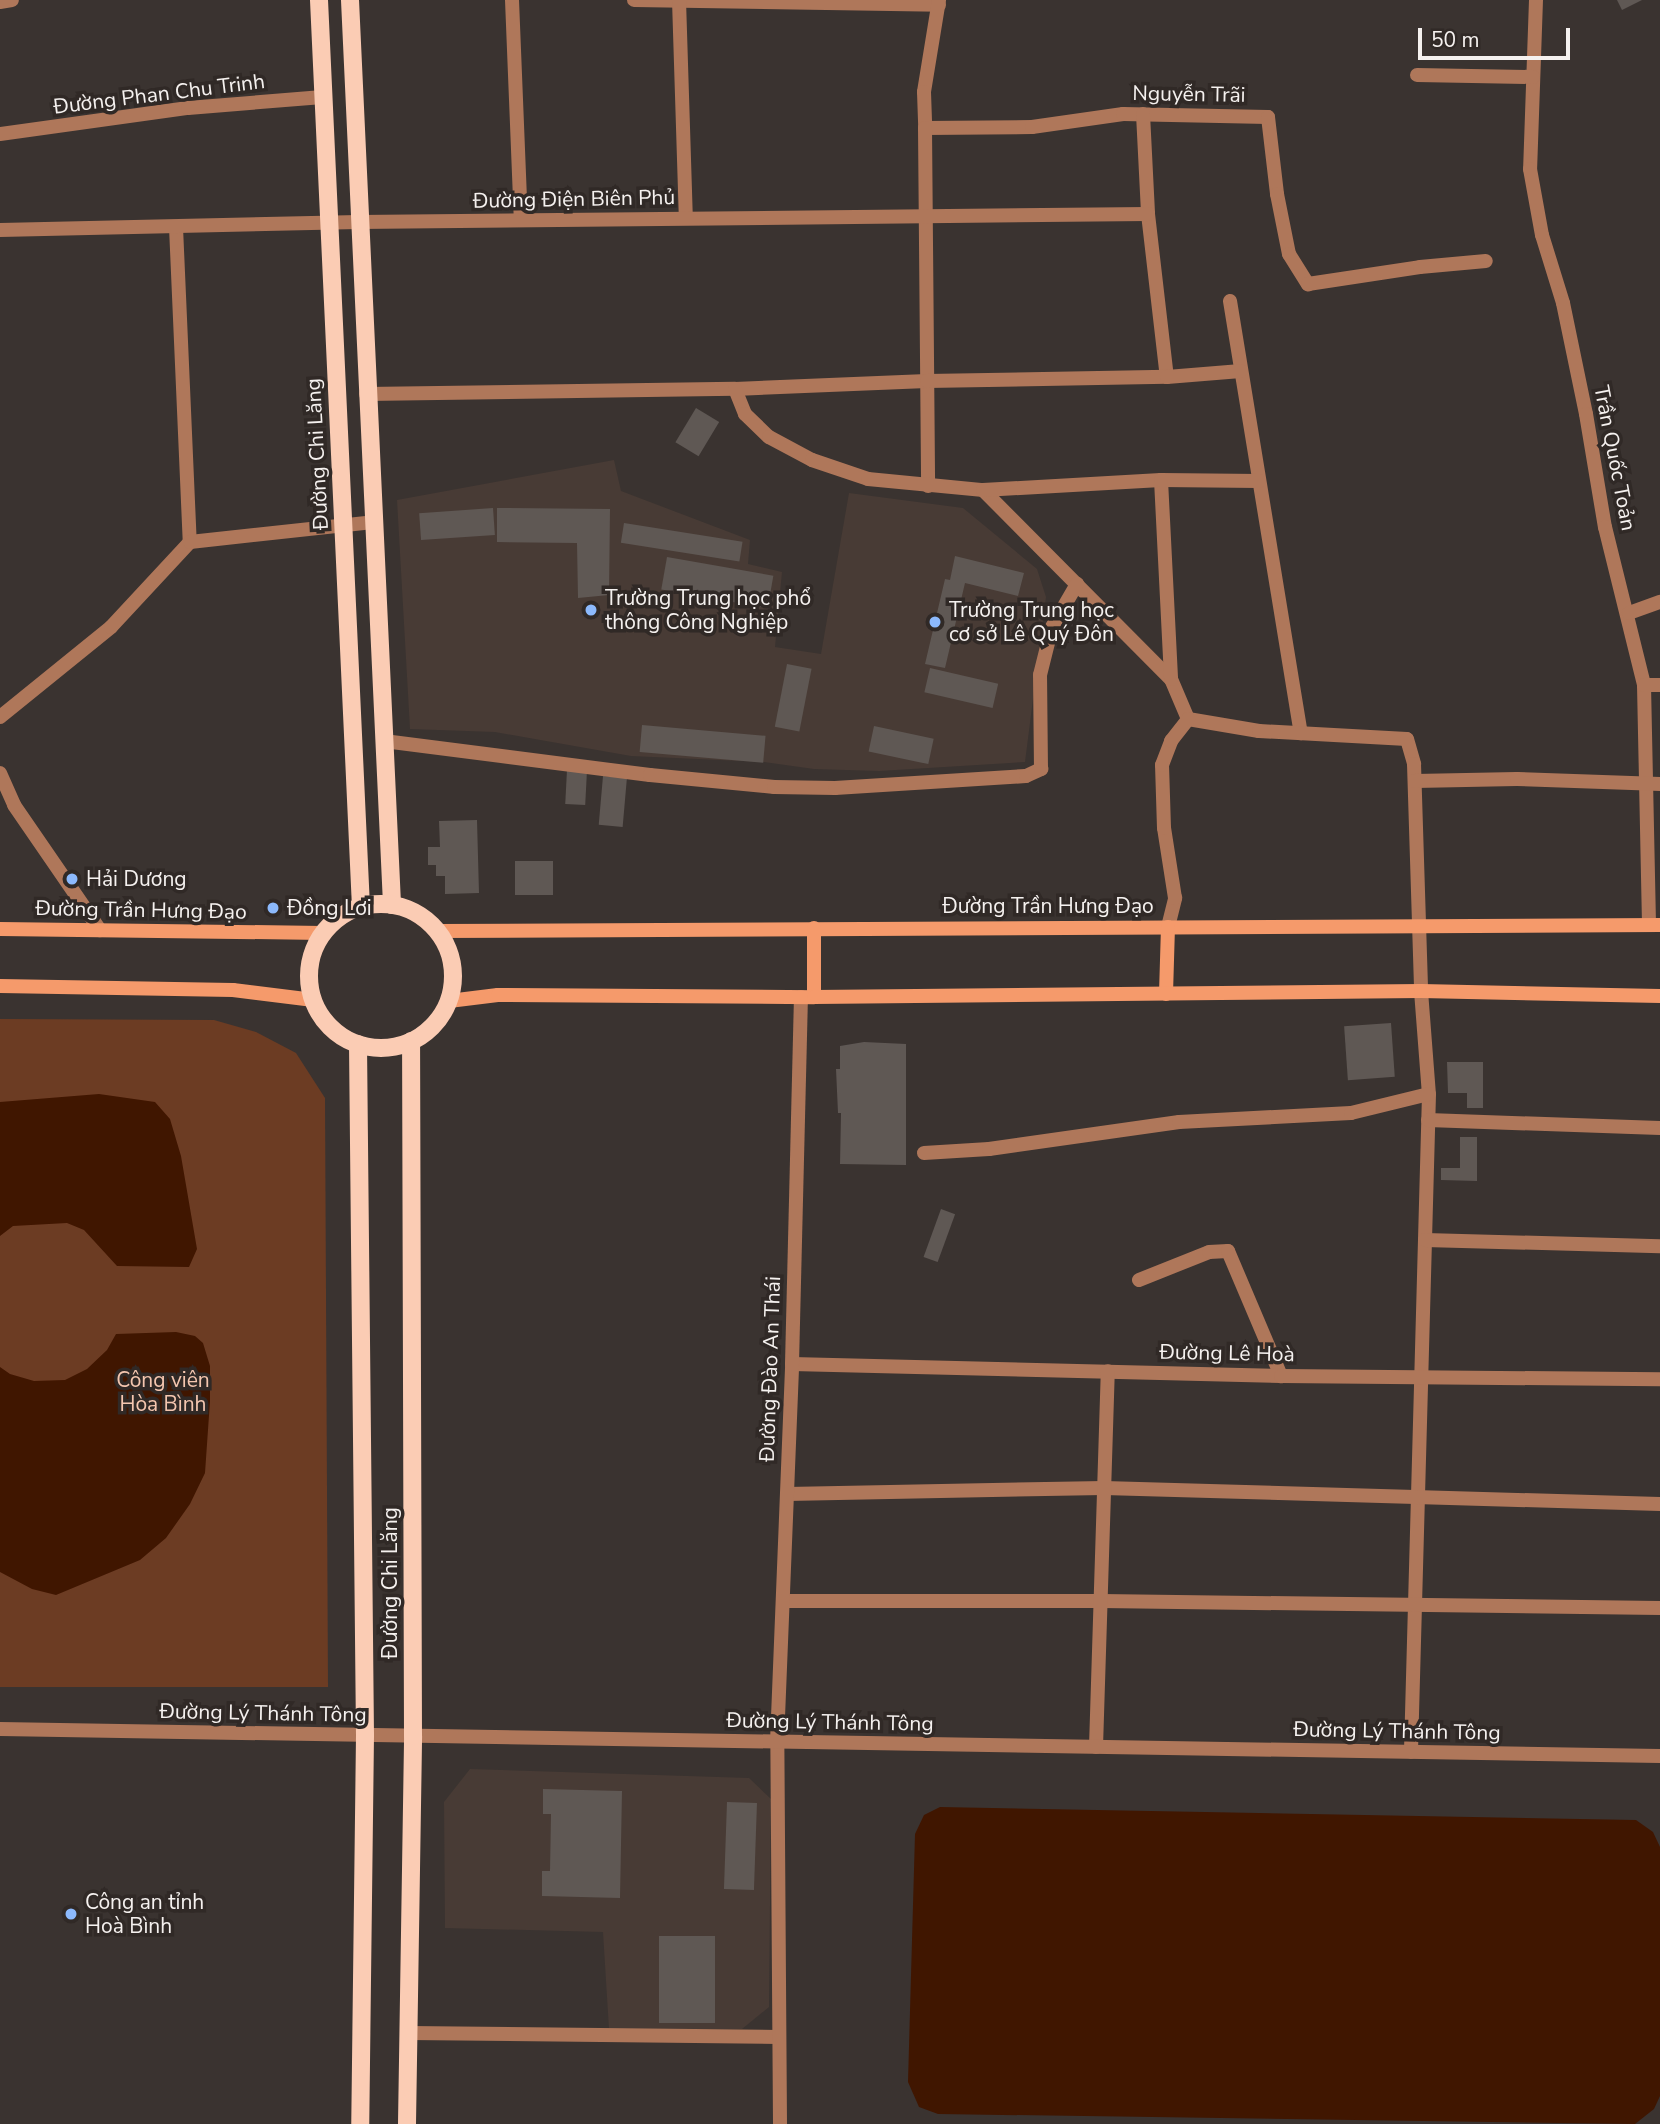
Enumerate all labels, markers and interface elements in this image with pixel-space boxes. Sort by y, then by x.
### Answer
scale bar [1422,14,1574,58]
text: 50 m [1431,26,1480,54]
street label: Đường Phan Chu Trinh [52,69,266,119]
street label: Nguyễn Trãi [1132,80,1246,108]
street label: Đường Điện Biên Phủ [473,185,675,213]
street label: Đường Chi Lăng [300,378,334,530]
street label: Trần Quốc Toản [1589,383,1641,533]
place label: Trường Trung học phổ thông Công Nghiệp [605,585,811,635]
place label: Trường Trung học cơ sở Lê Quý Đôn [949,597,1114,647]
marker: Trường Trung học phổ thông Công Nghiệp [583,602,599,618]
marker: Trường Trung học cơ sở Lê Quý Đôn [927,614,943,630]
place label: Hải Dương [86,866,187,892]
marker: Hải Dương [64,871,80,887]
street label: Đường Trần Hưng Đạo [942,893,1154,919]
place label: Đồng Lơi [287,895,372,921]
street label: Đường Trần Hưng Đạo [35,896,247,924]
marker: Đồng Lơi [265,900,281,916]
street label: Đường Đào An Thái [754,1276,786,1462]
street label: Đường Lê Hoà [1159,1339,1295,1367]
park label: Công viên Hòa Bình [116,1367,210,1417]
street label: Đường Chi Lăng [377,1507,403,1659]
street label: Đường Lý Thánh Tông [159,1699,367,1727]
street label: Đường Lý Thánh Tông [726,1708,934,1736]
street label: Đường Lý Thánh Tông [1293,1717,1501,1745]
place label: Công an tỉnh Hoà Bình [85,1889,204,1939]
marker: Công an tỉnh Hoà Bình [63,1906,79,1922]

